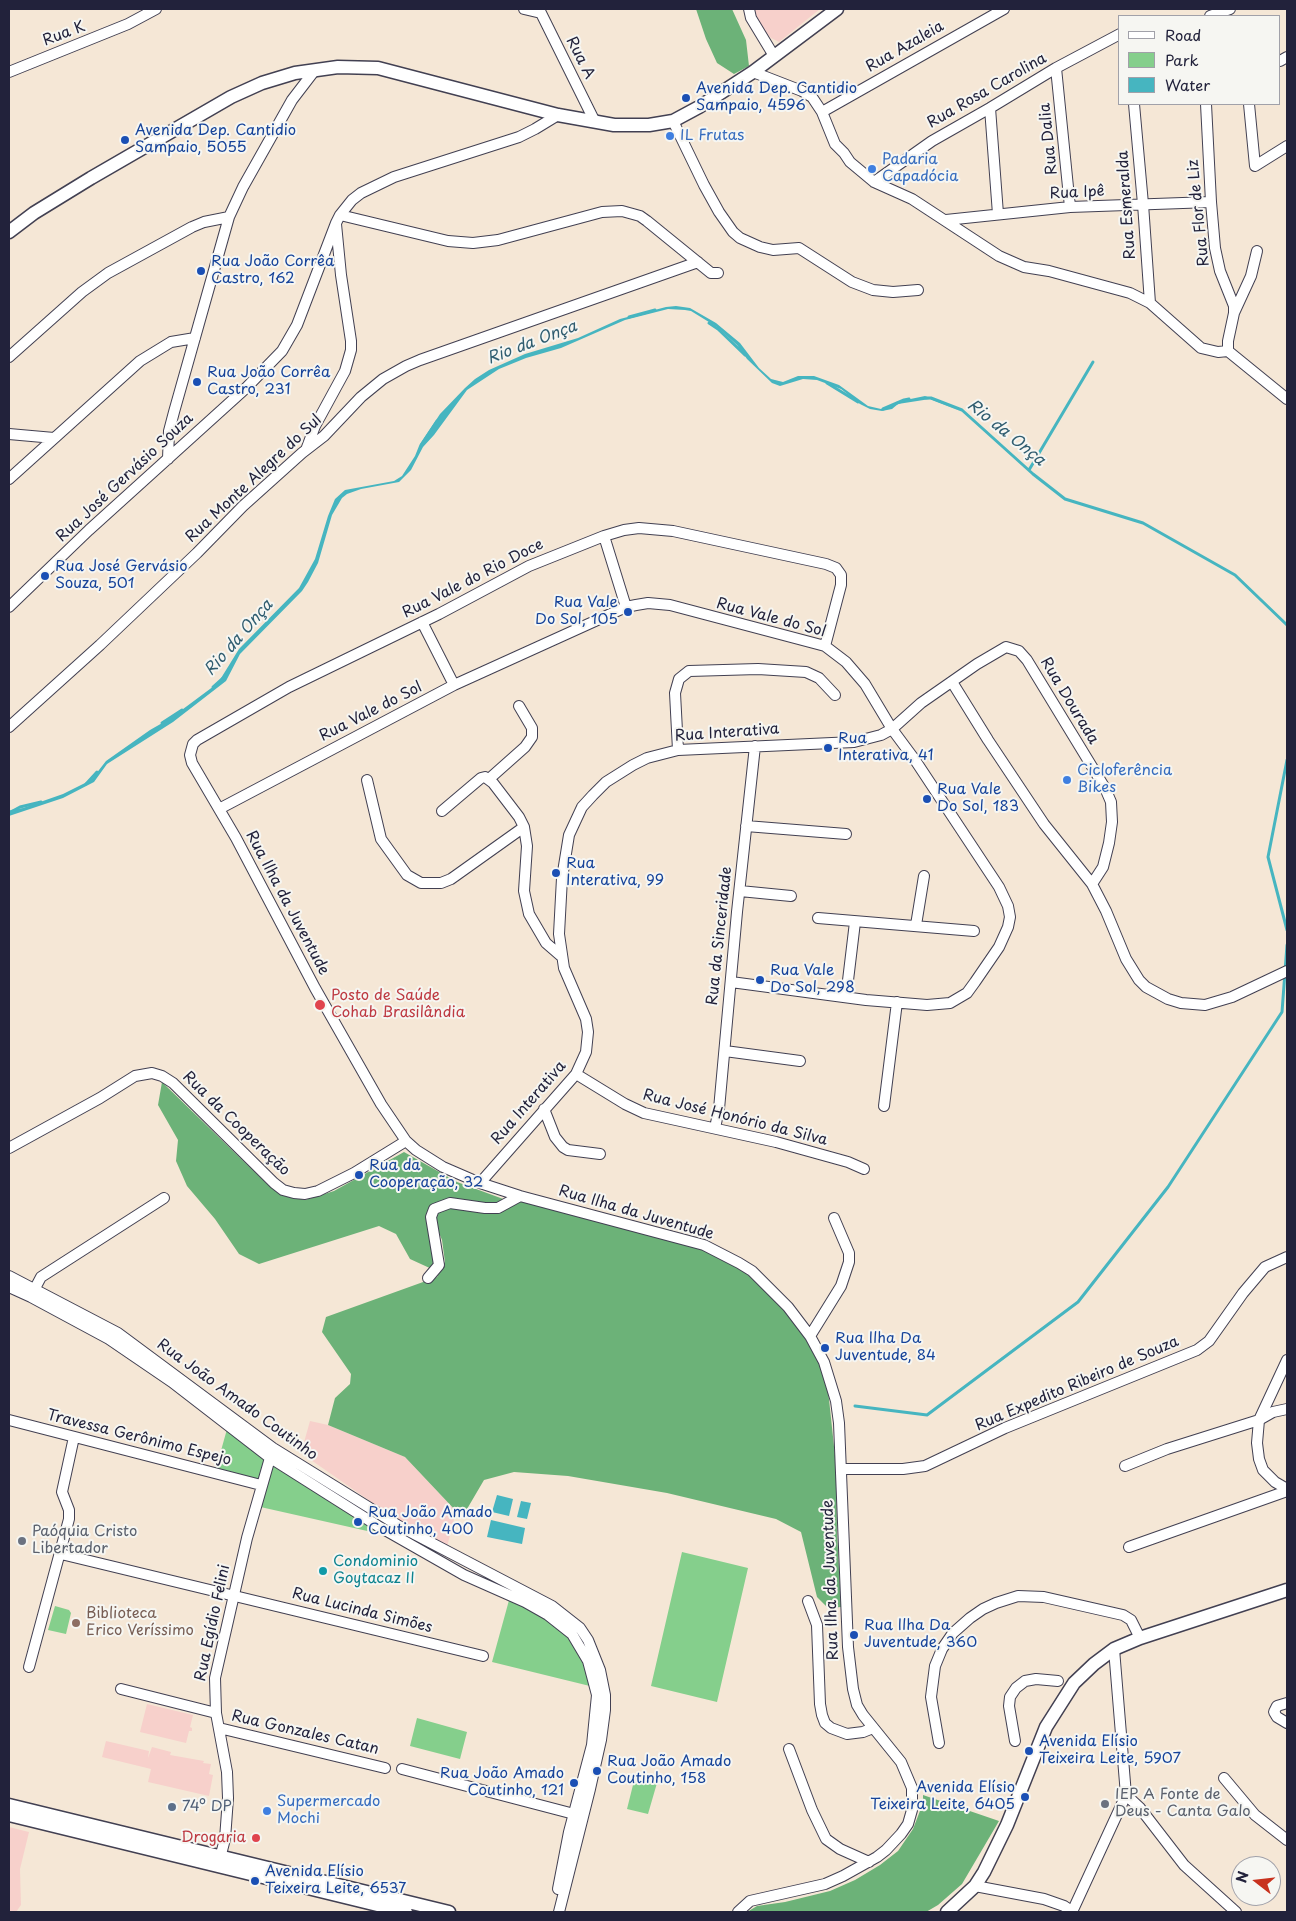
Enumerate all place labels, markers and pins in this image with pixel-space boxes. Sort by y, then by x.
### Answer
place label: Avenida Dep. Cantidio Sampaio, 4596 [696,80,857,115]
marker: Avenida Dep. Cantidio Sampaio, 4596 [680,92,692,104]
place label: Avenida Dep. Cantidio Sampaio, 5055 [135,122,296,157]
place label: IL Frutas [680,127,744,145]
marker: IL Frutas [664,130,676,142]
marker: Avenida Dep. Cantidio Sampaio, 5055 [119,134,131,146]
place label: Padaria Capadócia [882,151,958,186]
marker: Padaria Capadócia [866,163,878,175]
place label: Rua João Corrêa Castro, 162 [211,253,334,288]
marker: Rua João Corrêa Castro, 162 [195,265,207,277]
place label: Rua João Corrêa Castro, 231 [207,364,330,399]
marker: Rua João Corrêa Castro, 231 [191,376,203,388]
place label: Rua José Gervásio Souza, 501 [55,558,188,593]
marker: Rua José Gervásio Souza, 501 [39,570,51,582]
place label: Rua Vale Do Sol, 105 [535,594,618,629]
marker: Rua Vale Do Sol, 105 [622,606,634,618]
place label: Rua Interativa, 41 [838,730,934,765]
marker: Rua Interativa, 41 [822,742,834,754]
place label: Cicloferência Bikes [1077,762,1172,797]
marker: Cicloferência Bikes [1061,774,1073,786]
place label: Rua Vale Do Sol, 183 [937,781,1019,816]
marker: Rua Vale Do Sol, 183 [921,793,933,805]
place label: Rua Interativa, 99 [566,855,664,890]
marker: Rua Interativa, 99 [550,867,562,879]
place label: Rua Vale Do Sol, 298 [770,962,855,997]
marker: Rua Vale Do Sol, 298 [754,974,766,986]
place label: Posto de Saúde Cohab Brasilândia [331,987,465,1022]
marker: Posto de Saúde Cohab Brasilândia [313,998,327,1012]
place label: Rua da Cooperação, 32 [369,1157,483,1192]
marker: Rua da Cooperação, 32 [353,1169,365,1181]
place label: Rua Ilha Da Juventude, 84 [835,1330,936,1365]
marker: Rua Ilha Da Juventude, 84 [819,1342,831,1354]
place label: Rua João Amado Coutinho, 400 [368,1504,492,1539]
marker: Rua João Amado Coutinho, 400 [352,1516,364,1528]
place label: Paóquia Cristo Libertador [32,1523,137,1558]
marker: Paóquia Cristo Libertador [16,1535,28,1547]
place label: Condominio Goytacaz II [333,1553,418,1588]
marker: Condominio Goytacaz II [317,1565,329,1577]
place label: Biblioteca Erico Veríssimo [86,1605,194,1640]
marker: Biblioteca Erico Veríssimo [70,1617,82,1629]
place label: Rua Ilha Da Juventude, 360 [864,1617,977,1652]
marker: Rua Ilha Da Juventude, 360 [848,1629,860,1641]
place label: Avenida Elísio Teixeira Leite, 5907 [1039,1733,1181,1768]
marker: Avenida Elísio Teixeira Leite, 5907 [1023,1745,1035,1757]
place label: Rua João Amado Coutinho, 158 [607,1753,731,1788]
place label: Rua João Amado Coutinho, 121 [440,1765,564,1800]
marker: Rua João Amado Coutinho, 158 [591,1765,603,1777]
marker: Rua João Amado Coutinho, 121 [568,1777,580,1789]
place label: Avenida Elísio Teixeira Leite, 6405 [870,1779,1015,1814]
place label: IEP A Fonte de Deus - Canta Galo [1115,1786,1251,1821]
marker: Avenida Elísio Teixeira Leite, 6405 [1019,1791,1031,1803]
place label: Supermercado Mochi [277,1793,380,1828]
place label: 74º DP [182,1798,232,1816]
marker: IEP A Fonte de Deus - Canta Galo [1099,1798,1111,1810]
marker: 74º DP [166,1801,178,1813]
marker: Supermercado Mochi [261,1805,273,1817]
place label: Drogaria [181,1829,246,1847]
marker: Drogaria [250,1832,262,1844]
place label: Avenida Elísio Teixeira Leite, 6537 [265,1863,406,1898]
marker: Avenida Elísio Teixeira Leite, 6537 [249,1875,261,1887]

